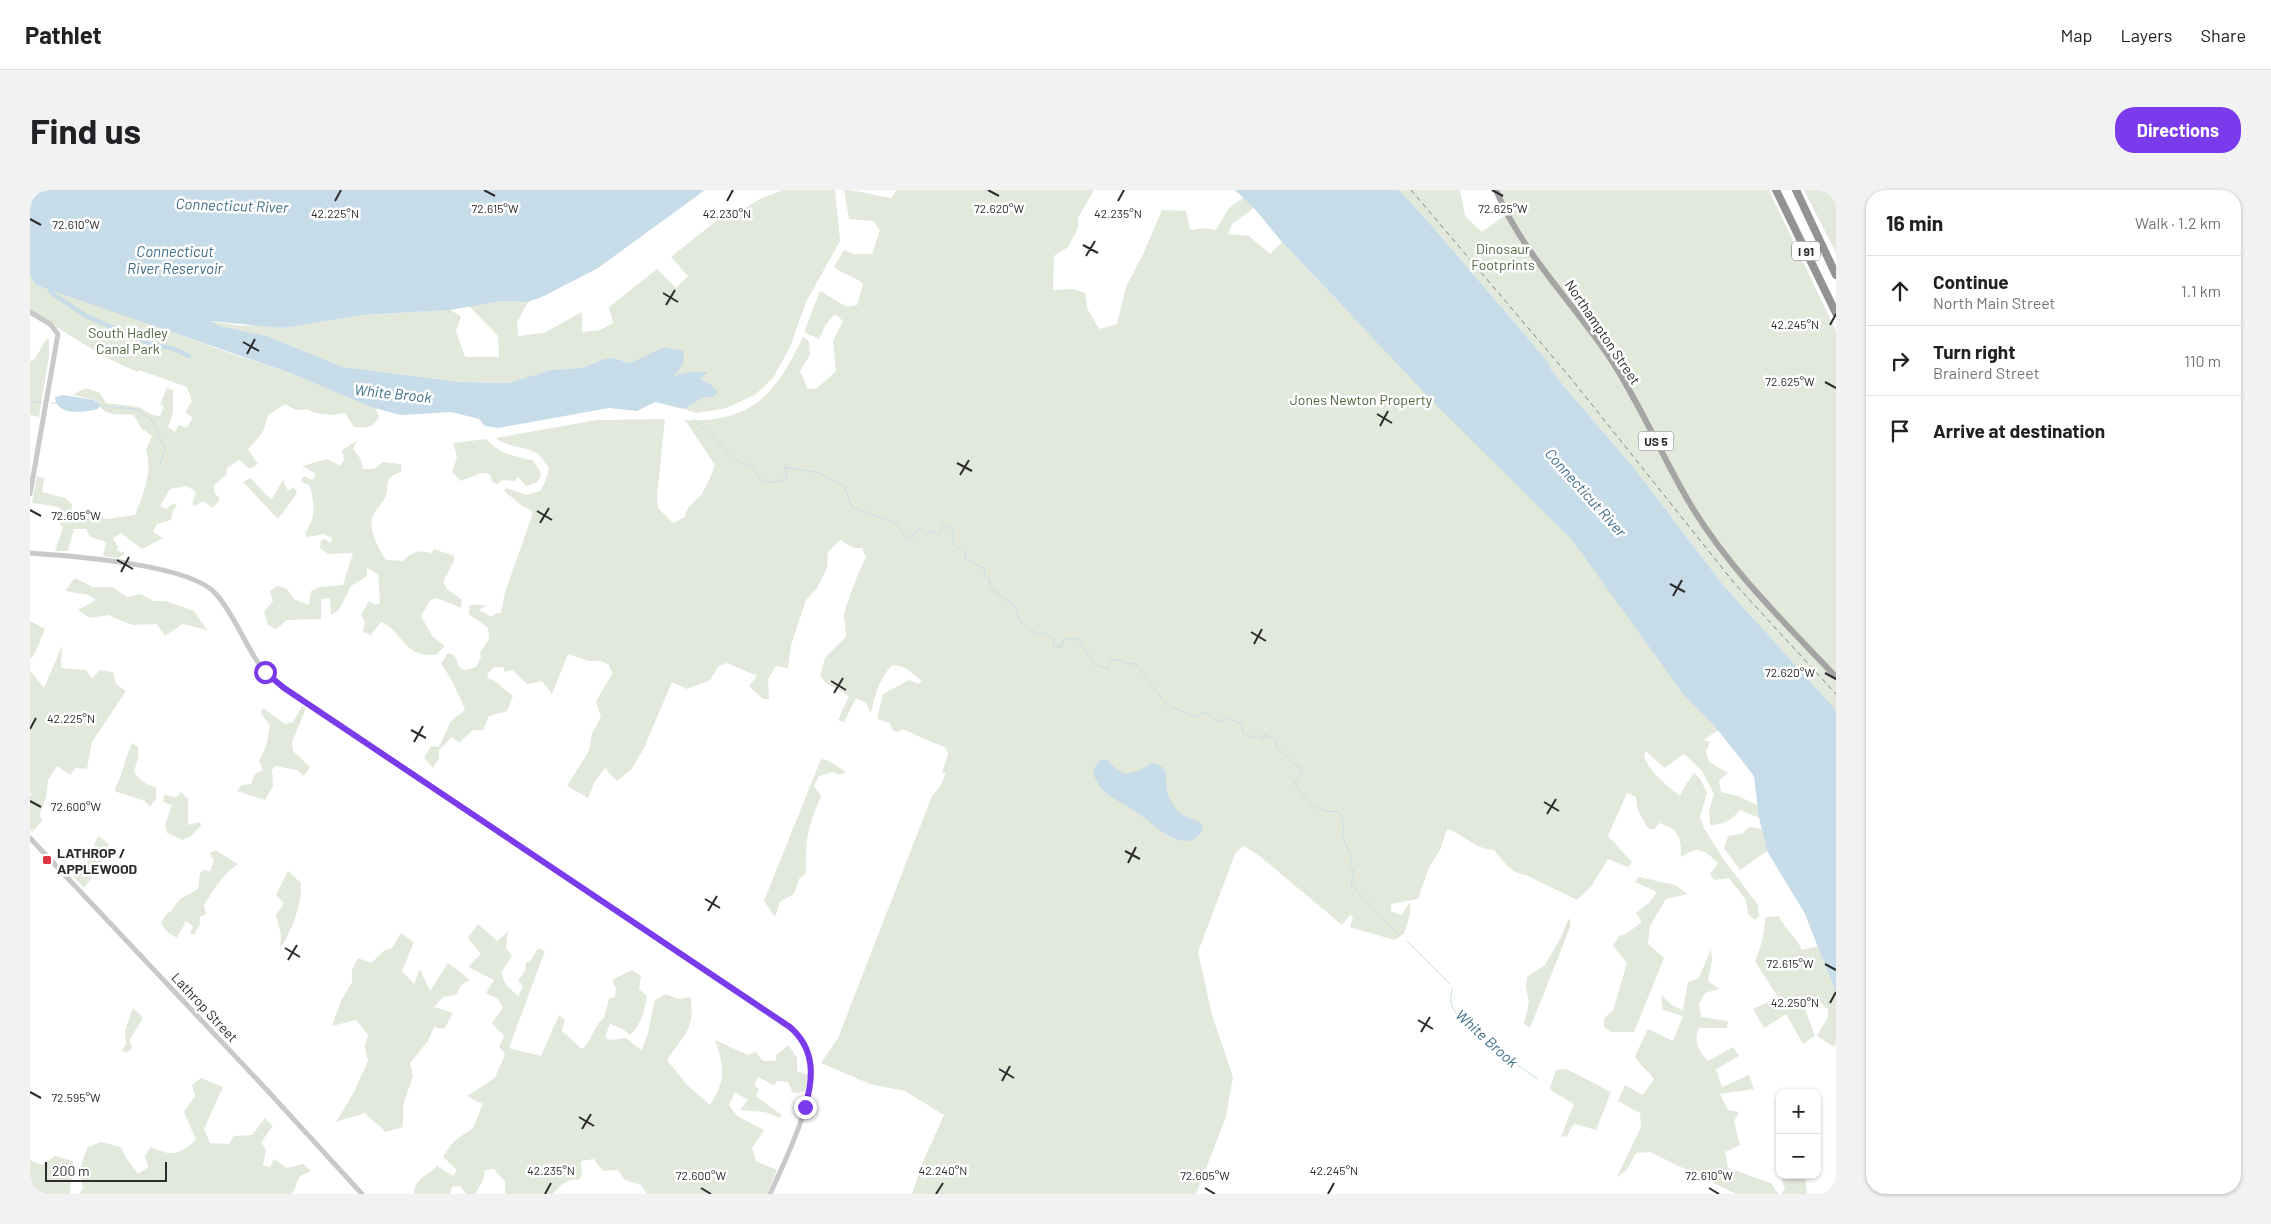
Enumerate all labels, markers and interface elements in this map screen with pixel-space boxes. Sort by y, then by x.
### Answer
text: Pathlet [25,20,102,49]
text: Map [2060,24,2092,46]
text: Layers [2120,24,2173,46]
text: Share [2201,24,2246,46]
button: Directions [2115,107,2241,153]
text: Find us [30,109,141,151]
water label: Connecticut River [175,194,289,216]
text: 72.615°W [472,201,519,215]
text: 72.620°W [974,201,1024,215]
text: 72.625°W [1478,201,1528,215]
text: 42.225°N [311,206,359,220]
text: 42.230°N [703,206,751,220]
text: 42.235°N [1094,206,1142,220]
text: 16 min [1886,210,1943,235]
text: Walk · 1.2 km [2135,213,2221,232]
text: 72.610°W [52,217,100,231]
park label: Dinosaur Footprints [1471,240,1535,273]
road number: I 91 [1792,241,1820,260]
water label: Connecticut River Reservoir [127,242,224,277]
text: Continue [1933,270,2009,293]
street label: Northampton Street [1562,276,1644,388]
icon: ahead [1886,277,1914,305]
text: 1.1 km [2181,281,2221,300]
text: North Main Street [1933,293,2055,312]
text: 42.245°N [1771,317,1819,331]
park label: South Hadley Canal Park [88,324,168,357]
text: Turn right [1933,340,2015,363]
icon: right [1886,347,1914,375]
text: 110 m [2184,351,2221,370]
text: Brainerd Street [1933,363,2039,382]
text: 72.625°W [1765,374,1815,388]
water label: White Brook [353,380,433,406]
park label: Jones Newton Property [1290,391,1433,408]
icon: arrive [1886,417,1914,445]
text: Arrive at destination [1933,419,2105,442]
road number: US 5 [1638,432,1674,450]
water label: Connecticut River [1542,444,1631,540]
text: 72.605°W [51,508,101,522]
route start [254,661,277,684]
text: 72.620°W [1765,665,1815,679]
text: 42.225°N [47,711,95,725]
text: 72.600°W [51,799,102,813]
place label: LATHROP / APPLEWOOD [57,844,138,877]
marker: LATHROP / APPLEWOOD [41,854,53,866]
text: 72.615°W [1767,956,1814,970]
street label: Lathrop Street [168,969,242,1045]
text: 42.250°N [1771,995,1819,1009]
water label: White Brook [1452,1005,1522,1071]
map controls [1776,1089,1821,1179]
button: + [1776,1089,1821,1134]
text: 72.595°W [51,1090,101,1104]
route end [794,1096,817,1119]
button: − [1776,1134,1821,1179]
scale bar [45,1159,168,1182]
text: 200 m [52,1162,90,1179]
text: 42.235°N [527,1163,575,1177]
text: 42.240°N [919,1163,967,1177]
text: 42.245°N [1310,1163,1358,1177]
text: 72.600°W [676,1168,727,1182]
text: 72.605°W [1180,1168,1230,1182]
text: 72.610°W [1685,1168,1733,1182]

